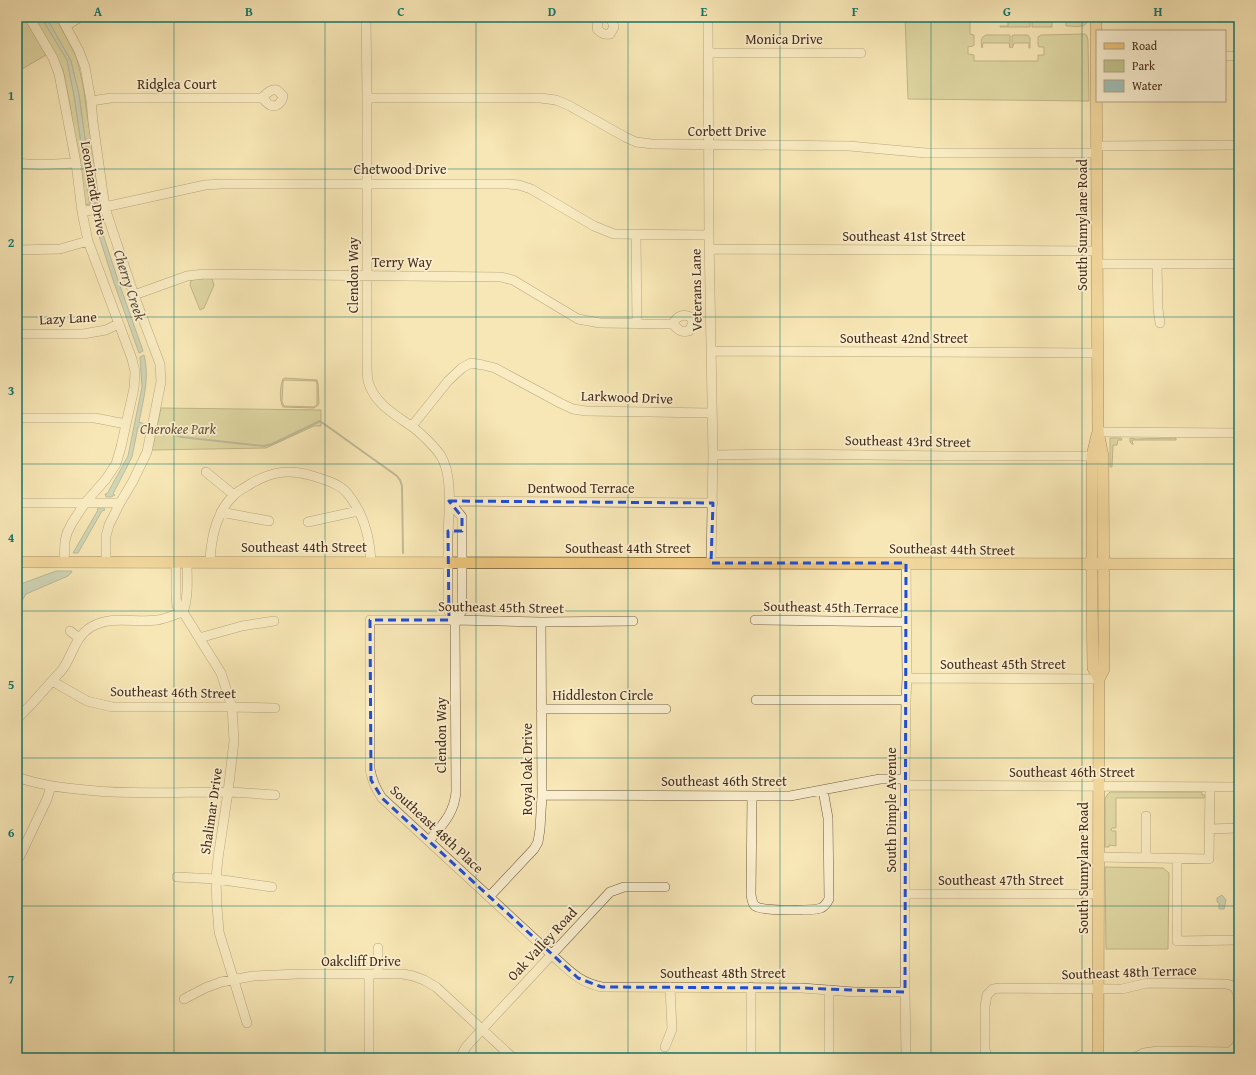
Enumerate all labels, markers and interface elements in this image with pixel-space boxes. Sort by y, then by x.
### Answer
text: A [94,2,103,21]
text: B [245,2,253,21]
text: C [397,2,405,21]
text: D [548,2,556,21]
text: E [701,2,708,21]
text: F [852,2,859,21]
text: G [1003,2,1011,21]
text: H [1153,2,1163,21]
street label: Monica Drive [745,29,823,49]
legend [1096,30,1226,102]
text: Road [1132,37,1158,54]
text: Park [1132,57,1156,74]
street label: Ridglea Court [137,74,217,94]
text: Water [1132,77,1162,94]
text: 1 [8,86,14,105]
street label: Corbett Drive [688,121,767,141]
street label: Leonhardt Drive [76,139,112,237]
street label: Chetwood Drive [354,159,447,179]
street label: South Sunnylane Road [1072,159,1092,291]
street label: Southeast 41st Street [842,226,966,246]
text: 2 [8,233,15,252]
street label: Clendon Way [343,237,363,313]
water label: Cherry Creek [109,247,151,323]
street label: Veterans Lane [685,248,707,332]
street label: Terry Way [372,252,432,272]
street label: Lazy Lane [39,306,98,329]
street label: Southeast 42nd Street [840,328,968,348]
text: 3 [8,381,14,400]
street label: Larkwood Drive [581,385,674,409]
park label: Cherokee Park [140,419,217,439]
street label: Southeast 43rd Street [845,430,971,452]
street label: Dentwood Terrace [527,478,635,498]
text: 4 [8,528,15,547]
street label: Southeast 44th Street [241,537,367,557]
street label: Southeast 44th Street [565,538,691,558]
street label: Southeast 44th Street [889,538,1015,560]
street label: Southeast 45th Street [438,596,564,618]
street label: Southeast 45th Terrace [763,596,899,618]
street label: Southeast 45th Street [940,654,1066,674]
text: 5 [8,675,15,694]
street label: Southeast 46th Street [110,681,236,703]
street label: Hiddleston Circle [553,685,654,705]
street label: Clendon Way [431,697,451,773]
street label: Royal Oak Drive [517,722,537,815]
street label: South Dimple Avenue [881,747,901,873]
street label: Southeast 46th Street [1009,762,1135,782]
street label: Shalimar Drive [195,766,227,856]
street label: Southeast 46th Street [661,771,787,791]
street label: Southeast 48th Place [386,780,489,878]
street label: South Sunnylane Road [1073,802,1093,934]
text: 6 [8,823,15,842]
street label: Southeast 47th Street [938,870,1064,890]
street label: Oak Valley Road [503,902,582,985]
street label: Oakcliff Drive [321,951,401,971]
street label: Southeast 48th Terrace [1061,960,1197,984]
street label: Southeast 48th Street [660,963,786,983]
text: 7 [8,970,15,989]

